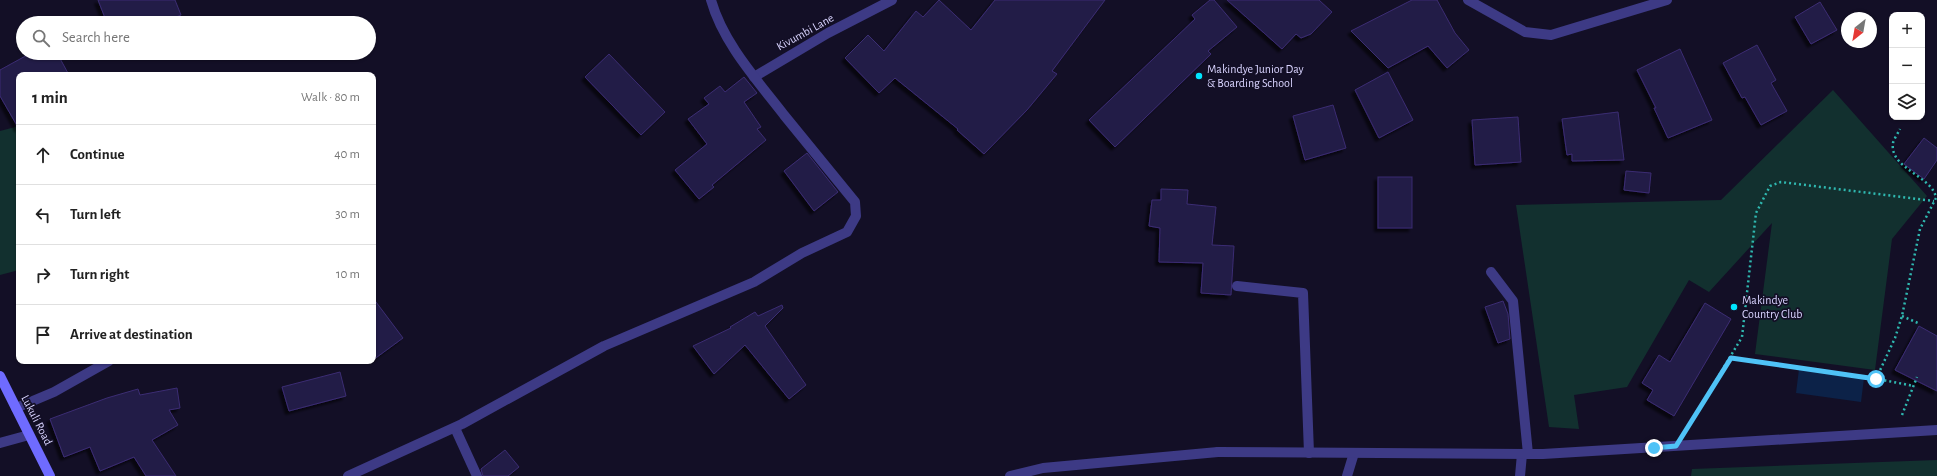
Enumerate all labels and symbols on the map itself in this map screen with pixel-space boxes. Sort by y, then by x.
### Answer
street label: Kivumbi Lane [774,11,836,53]
north arrow [1841,12,1877,48]
place label: Makindye Junior Day & Boarding School [1207,63,1304,89]
marker: Makindye Junior Day & Boarding School [1194,71,1204,81]
place label: Makindye Country Club [1742,294,1803,321]
marker: Makindye Country Club [1729,302,1739,312]
route start [1867,370,1885,388]
street label: Lukuli Road [19,393,55,447]
route end [1645,439,1663,457]

